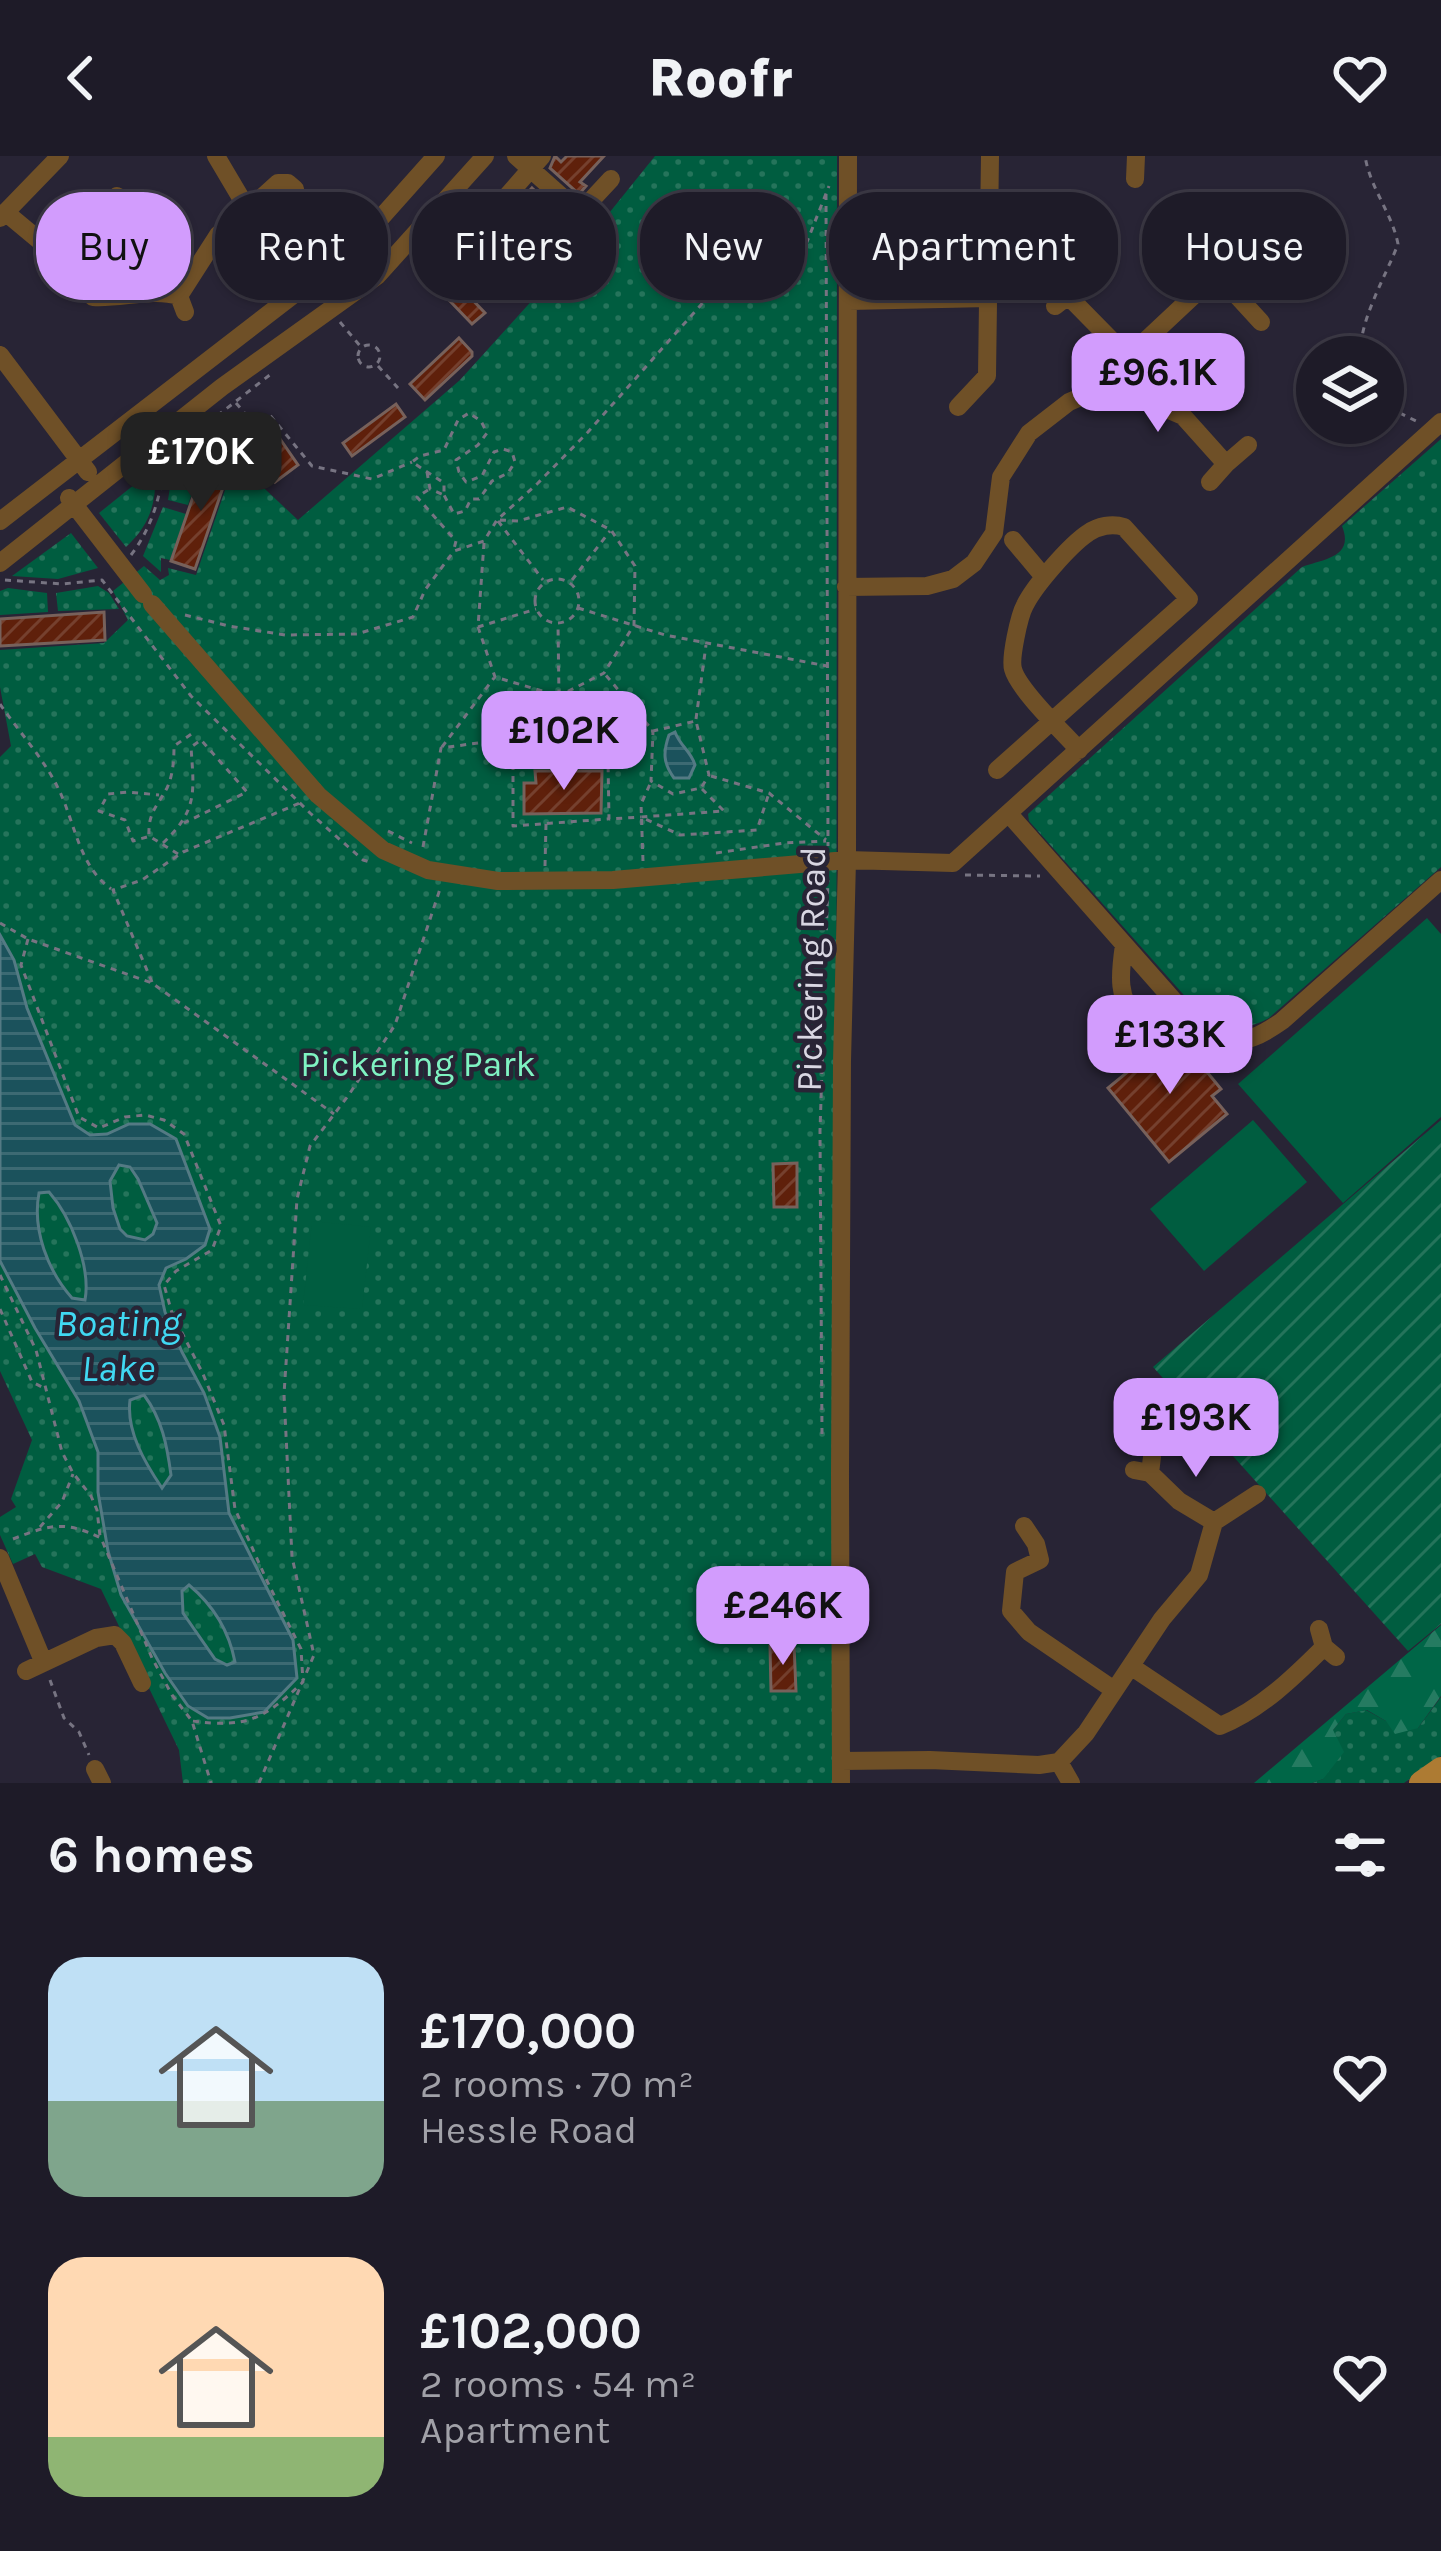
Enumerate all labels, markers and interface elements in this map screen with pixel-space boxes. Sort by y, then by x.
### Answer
icon: back [48,45,114,111]
icon: heart [1327,45,1393,111]
text: Roofr [648,46,793,110]
chip: Buy [36,192,191,300]
chip: Rent [215,192,388,300]
chip: Filters [412,192,616,300]
chip: New [640,192,805,300]
chip: Apartment [829,192,1118,300]
chip: House [1142,192,1346,300]
pin: £96.1K [1060,333,1256,435]
map controls [1296,336,1404,444]
button: layers [1296,336,1404,444]
text: £96.1K [1099,349,1217,395]
pin: £170K [117,412,285,514]
text: £170K [148,428,254,474]
pin: £102K [480,691,648,793]
text: £102K [508,707,620,753]
street label: Pickering Road [788,846,834,1092]
pin: £133K [1086,995,1254,1097]
text: £133K [1114,1011,1226,1057]
park label: Pickering Park [300,1043,536,1085]
water label: Boating Lake [55,1300,183,1391]
pin: £193K [1112,1378,1280,1480]
text: £193K [1141,1394,1251,1440]
pin: £246K [699,1566,867,1668]
text: £246K [723,1582,843,1628]
icon: filters [1327,1822,1393,1888]
text: 6 homes [48,1825,255,1885]
text: £170,000 [420,2001,636,2061]
icon: home [144,2005,288,2149]
icon: heart [1327,2044,1393,2110]
text: 2 rooms · 70 m² [420,2061,694,2107]
text: Hessle Road [420,2107,637,2153]
text: £102,000 [420,2301,642,2361]
icon: home [144,2305,288,2449]
icon: heart [1327,2344,1393,2410]
text: 2 rooms · 54 m² [420,2361,696,2407]
text: Apartment [420,2407,610,2453]

